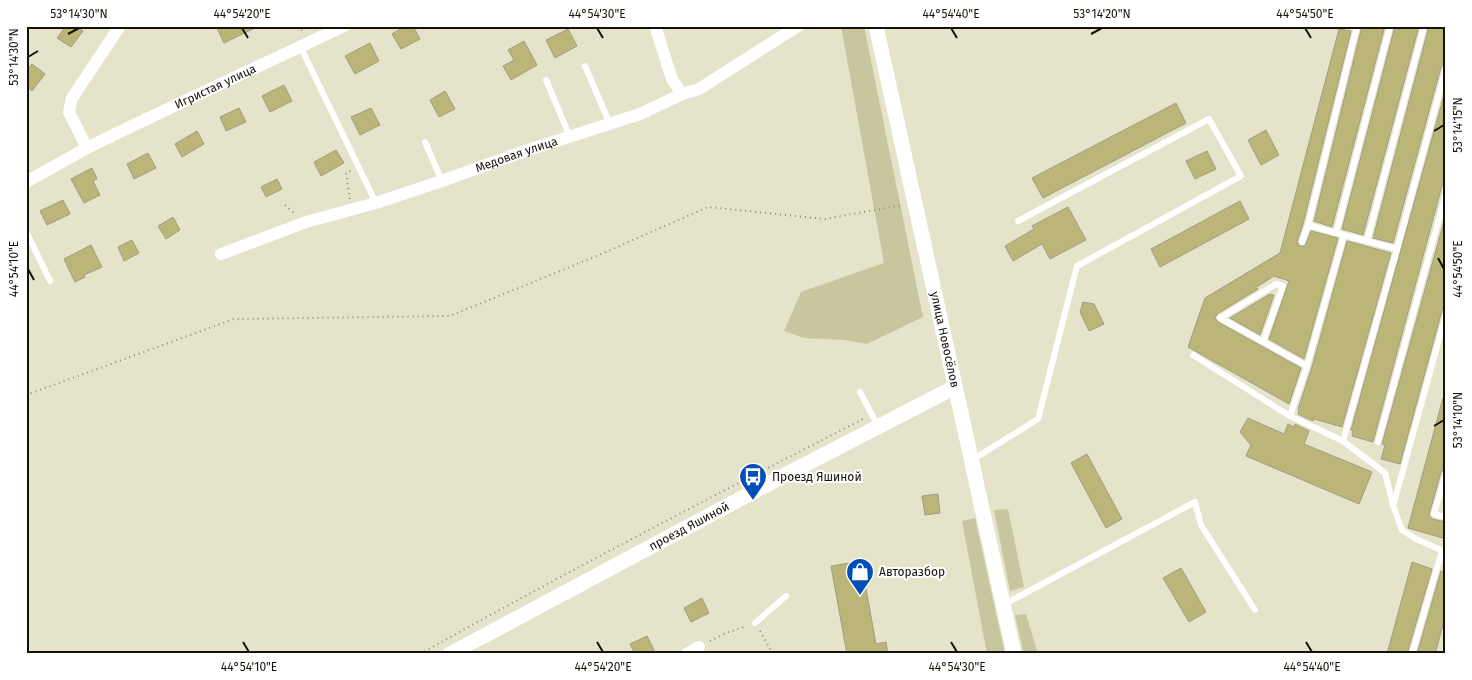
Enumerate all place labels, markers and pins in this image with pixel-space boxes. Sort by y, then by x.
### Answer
bus stop icon: Проезд Яшиной [738,462,768,501]
place label: Проезд Яшиной [772,470,862,484]
shop icon: Авторазбор [845,557,875,596]
place label: Авторазбор [879,565,945,579]

